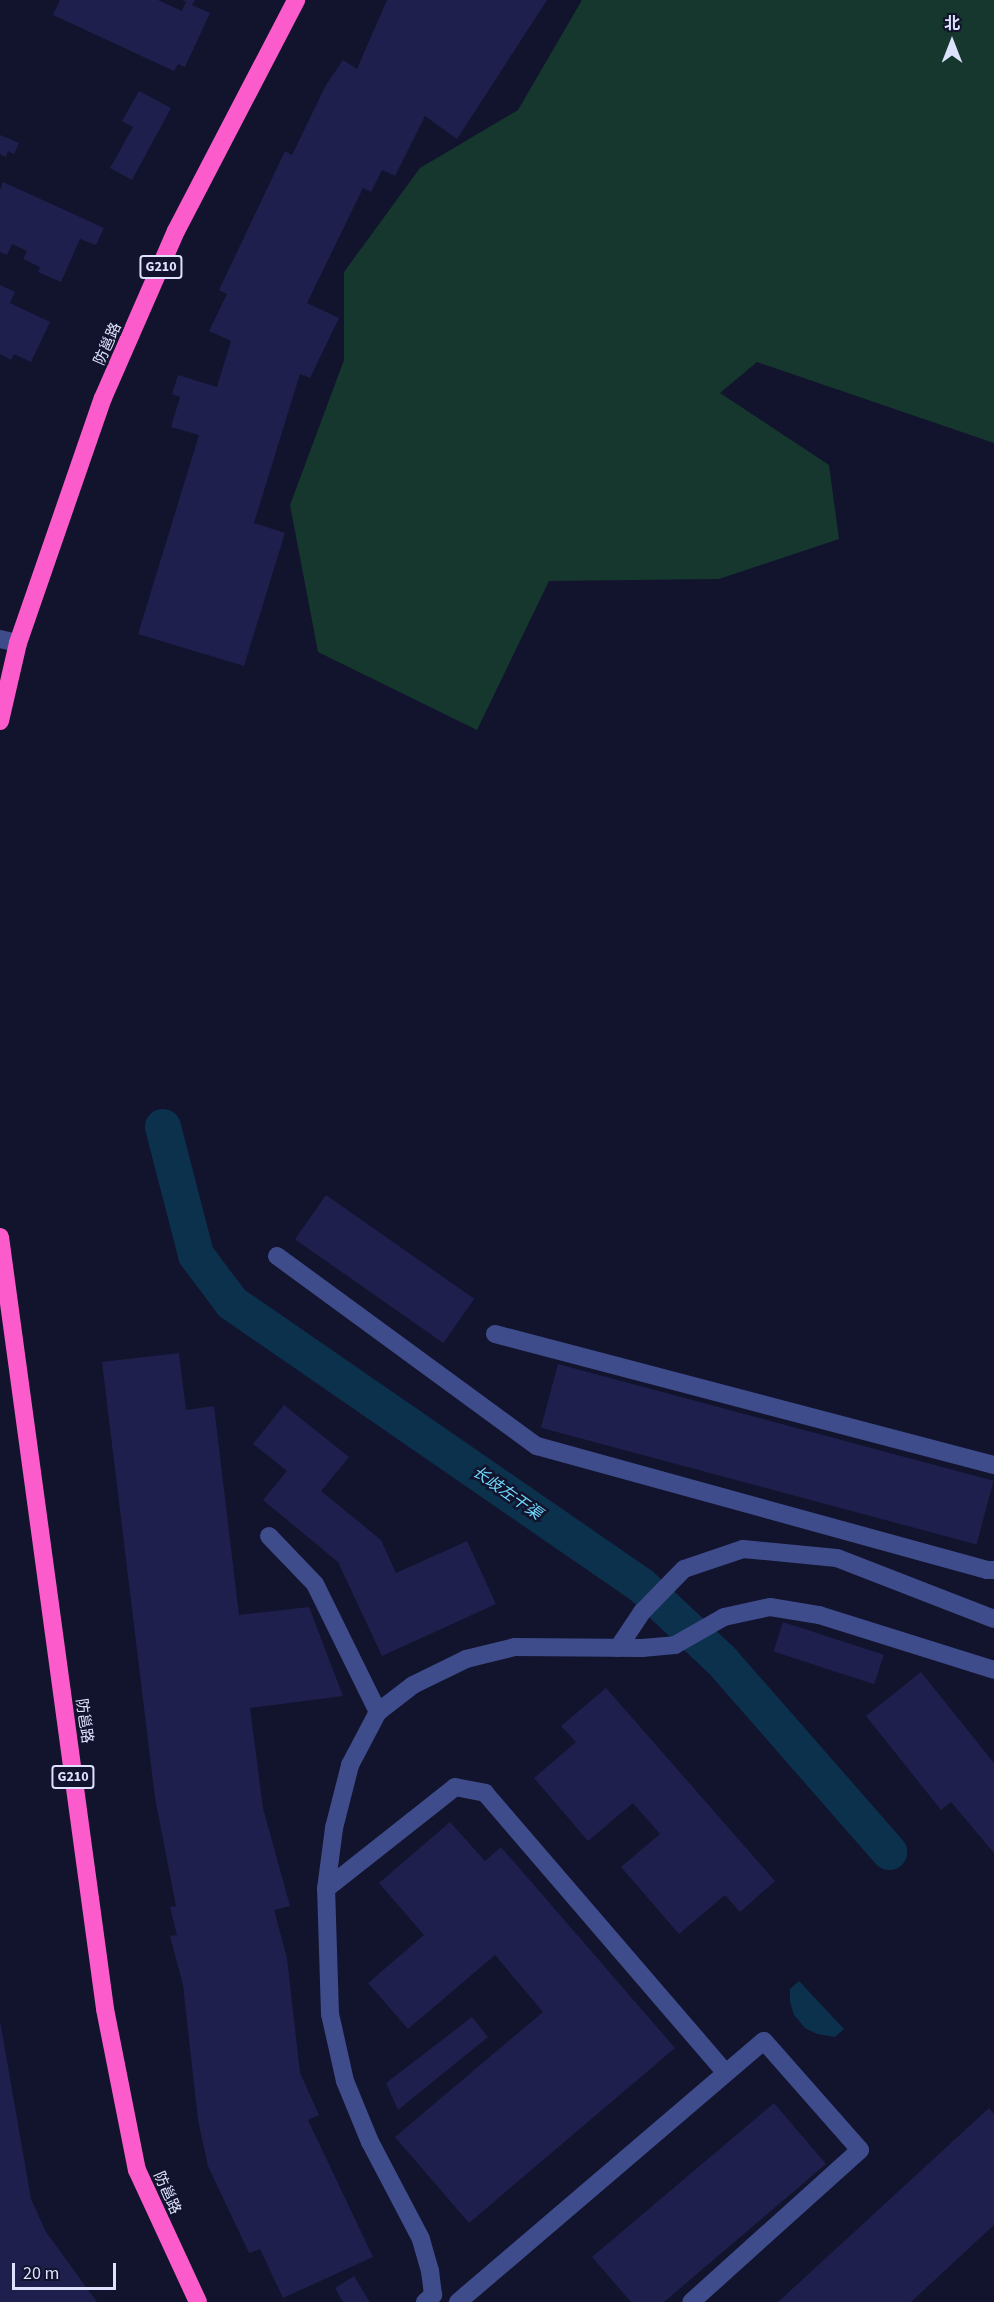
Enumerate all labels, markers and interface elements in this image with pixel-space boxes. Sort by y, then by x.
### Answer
north arrow [922,12,982,72]
text: 北 [944,13,960,35]
road number: G210 [138,256,184,278]
street label: 防邕路 [91,320,125,368]
water label: 长歧左干渠 [469,1462,545,1524]
street label: 防邕路 [72,1697,96,1745]
road number: G210 [50,1766,96,1788]
street label: 防邕路 [150,2169,184,2217]
scale bar [15,2251,118,2289]
text: 20 m [23,2261,59,2286]

